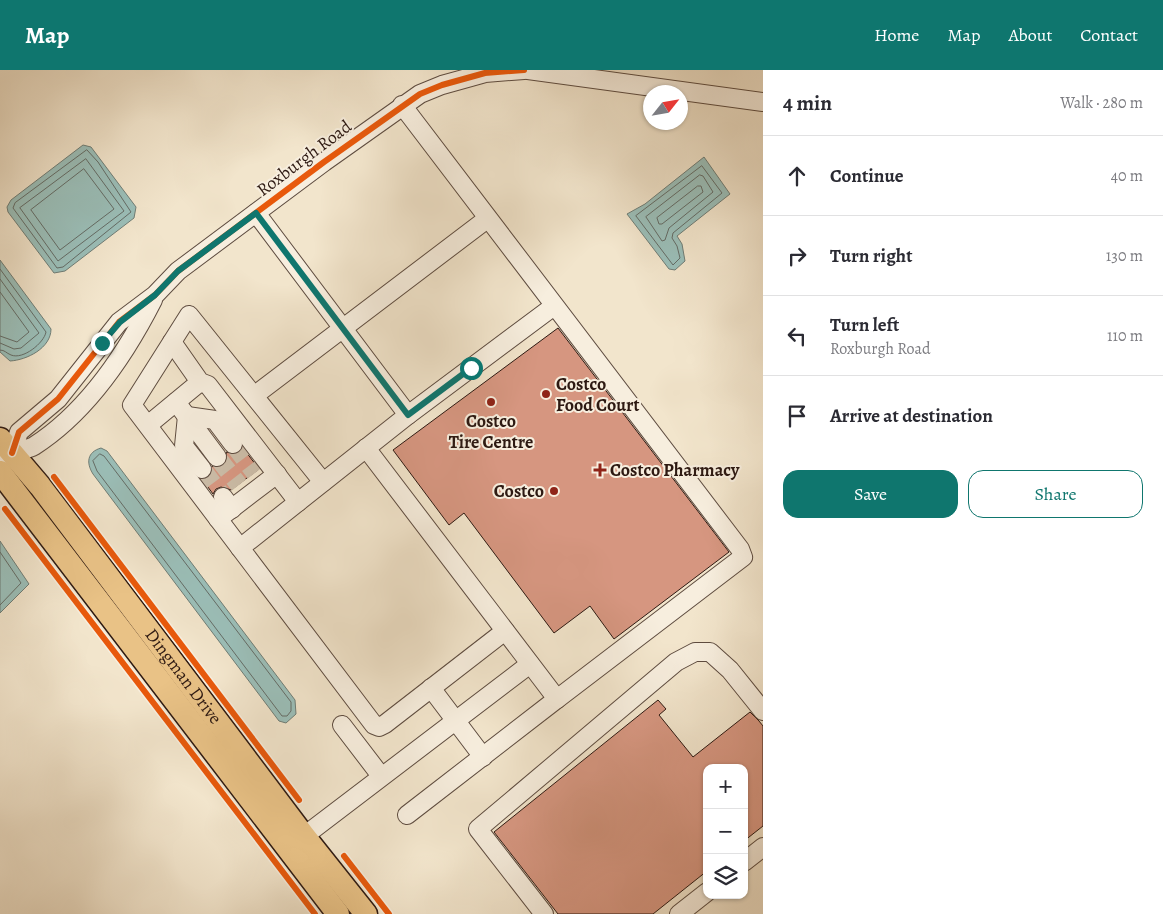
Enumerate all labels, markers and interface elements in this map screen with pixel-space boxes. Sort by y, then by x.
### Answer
text: Map [25,19,69,51]
text: Home [874,23,919,47]
text: Map [947,23,980,47]
text: About [1008,23,1052,47]
text: Contact [1080,23,1138,47]
north arrow [643,85,688,130]
text: 4 min [783,89,832,117]
text: Walk · 280 m [1060,92,1143,114]
street label: Roxburgh Road [252,114,357,202]
icon: ahead [783,162,811,190]
text: Continue [830,163,904,189]
text: 40 m [1111,165,1143,187]
icon: right [783,242,811,270]
text: Turn right [830,243,912,269]
text: 130 m [1106,245,1143,267]
text: Turn left [830,312,899,338]
icon: left [783,322,811,350]
text: 110 m [1107,325,1143,347]
route end [91,332,114,355]
text: Roxburgh Road [830,338,931,360]
route start [460,357,483,380]
place label: Costco Food Court [556,372,639,417]
marker: Costco Food Court [540,388,552,400]
marker: Costco Tire Centre [485,396,497,408]
icon: arrive [783,402,811,430]
text: Arrive at destination [830,403,993,429]
place label: Costco Tire Centre [449,409,533,454]
place label: Costco Pharmacy [610,458,740,482]
marker: Costco Pharmacy [594,464,606,476]
button: Save [783,470,958,518]
button: Share [968,470,1143,518]
place label: Costco [494,479,544,503]
marker: Costco [548,485,560,497]
street label: Dingman Drive [140,624,227,729]
map controls [703,764,748,899]
button: + [703,764,748,809]
button: − [703,809,748,854]
button: layers [703,854,748,899]

